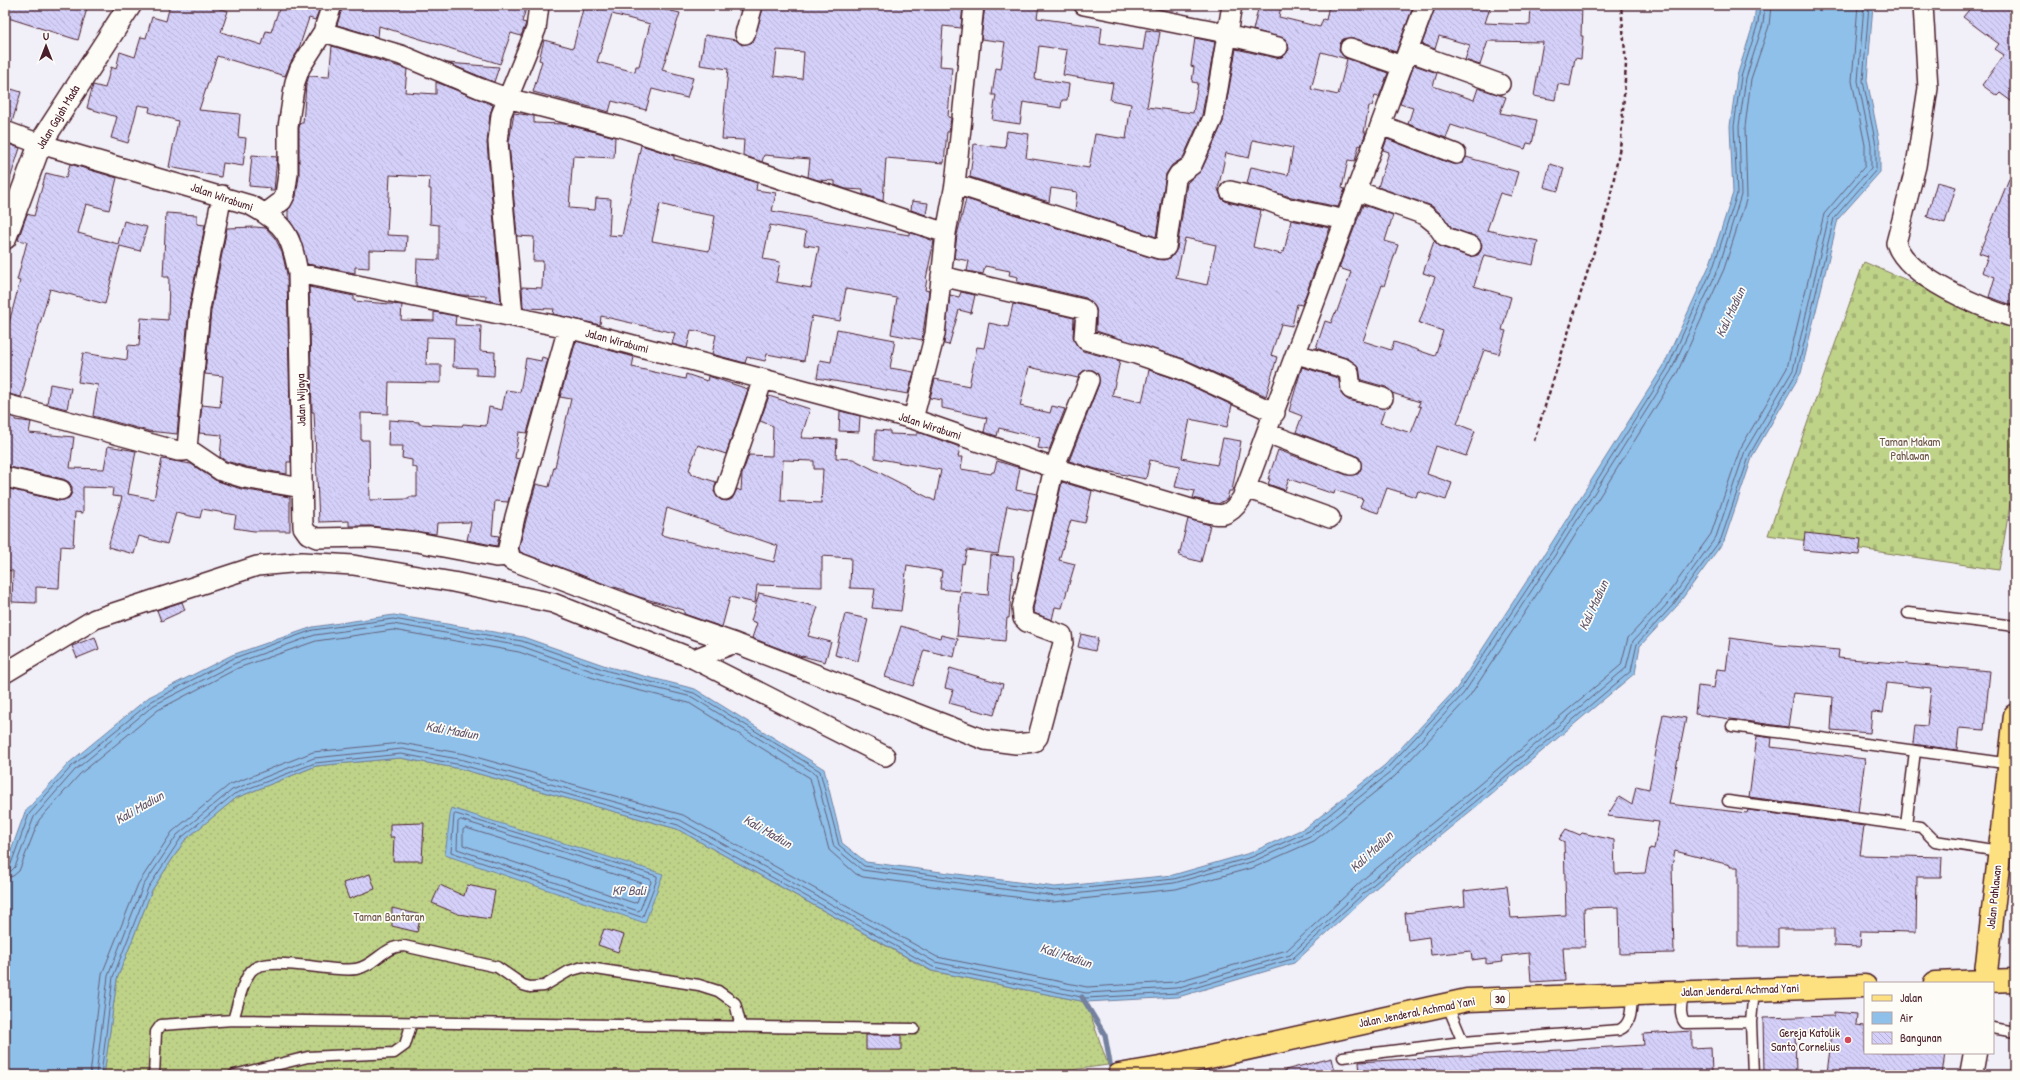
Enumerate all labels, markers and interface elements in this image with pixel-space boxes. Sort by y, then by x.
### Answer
north arrow [26,26,66,66]
text: U [43,29,49,43]
street label: Jalan Gajah Mada [32,81,84,152]
street label: Jalan Wirabumi [189,178,256,215]
water label: Kali Madiun [1711,283,1750,340]
street label: Jalan Wirabumi [583,324,651,357]
street label: Jalan Wijaya [292,373,309,426]
street label: Jalan Wirabumi [897,407,964,444]
park label: Taman Makam Pahlawan [1879,433,1941,464]
water label: Kali Madiun [1574,576,1613,633]
water label: Kali Madiun [424,717,481,744]
water label: Kali Madiun [111,785,167,828]
water label: Kali Madiun [740,810,796,853]
water label: Kali Madiun [1345,826,1397,876]
street label: Jalan Pahlawan [1982,864,2005,930]
water label: KP Bali [612,881,647,899]
park label: Taman Bantaran [353,908,425,925]
water label: Kali Madiun [1038,938,1095,972]
street label: Jalan Jenderal Achmad Yani [1680,979,1800,1000]
legend [1864,982,1994,1054]
text: Jalan [1900,989,1922,1006]
road number: 30 [1491,990,1509,1008]
street label: Jalan Jenderal Achmad Yani [1357,992,1477,1031]
text: Air [1900,1009,1914,1026]
place label: Gereja Katolik Santo Cornelius [1771,1024,1840,1055]
text: Bangunan [1900,1029,1942,1046]
marker: Gereja Katolik Santo Cornelius [1843,1035,1853,1045]

